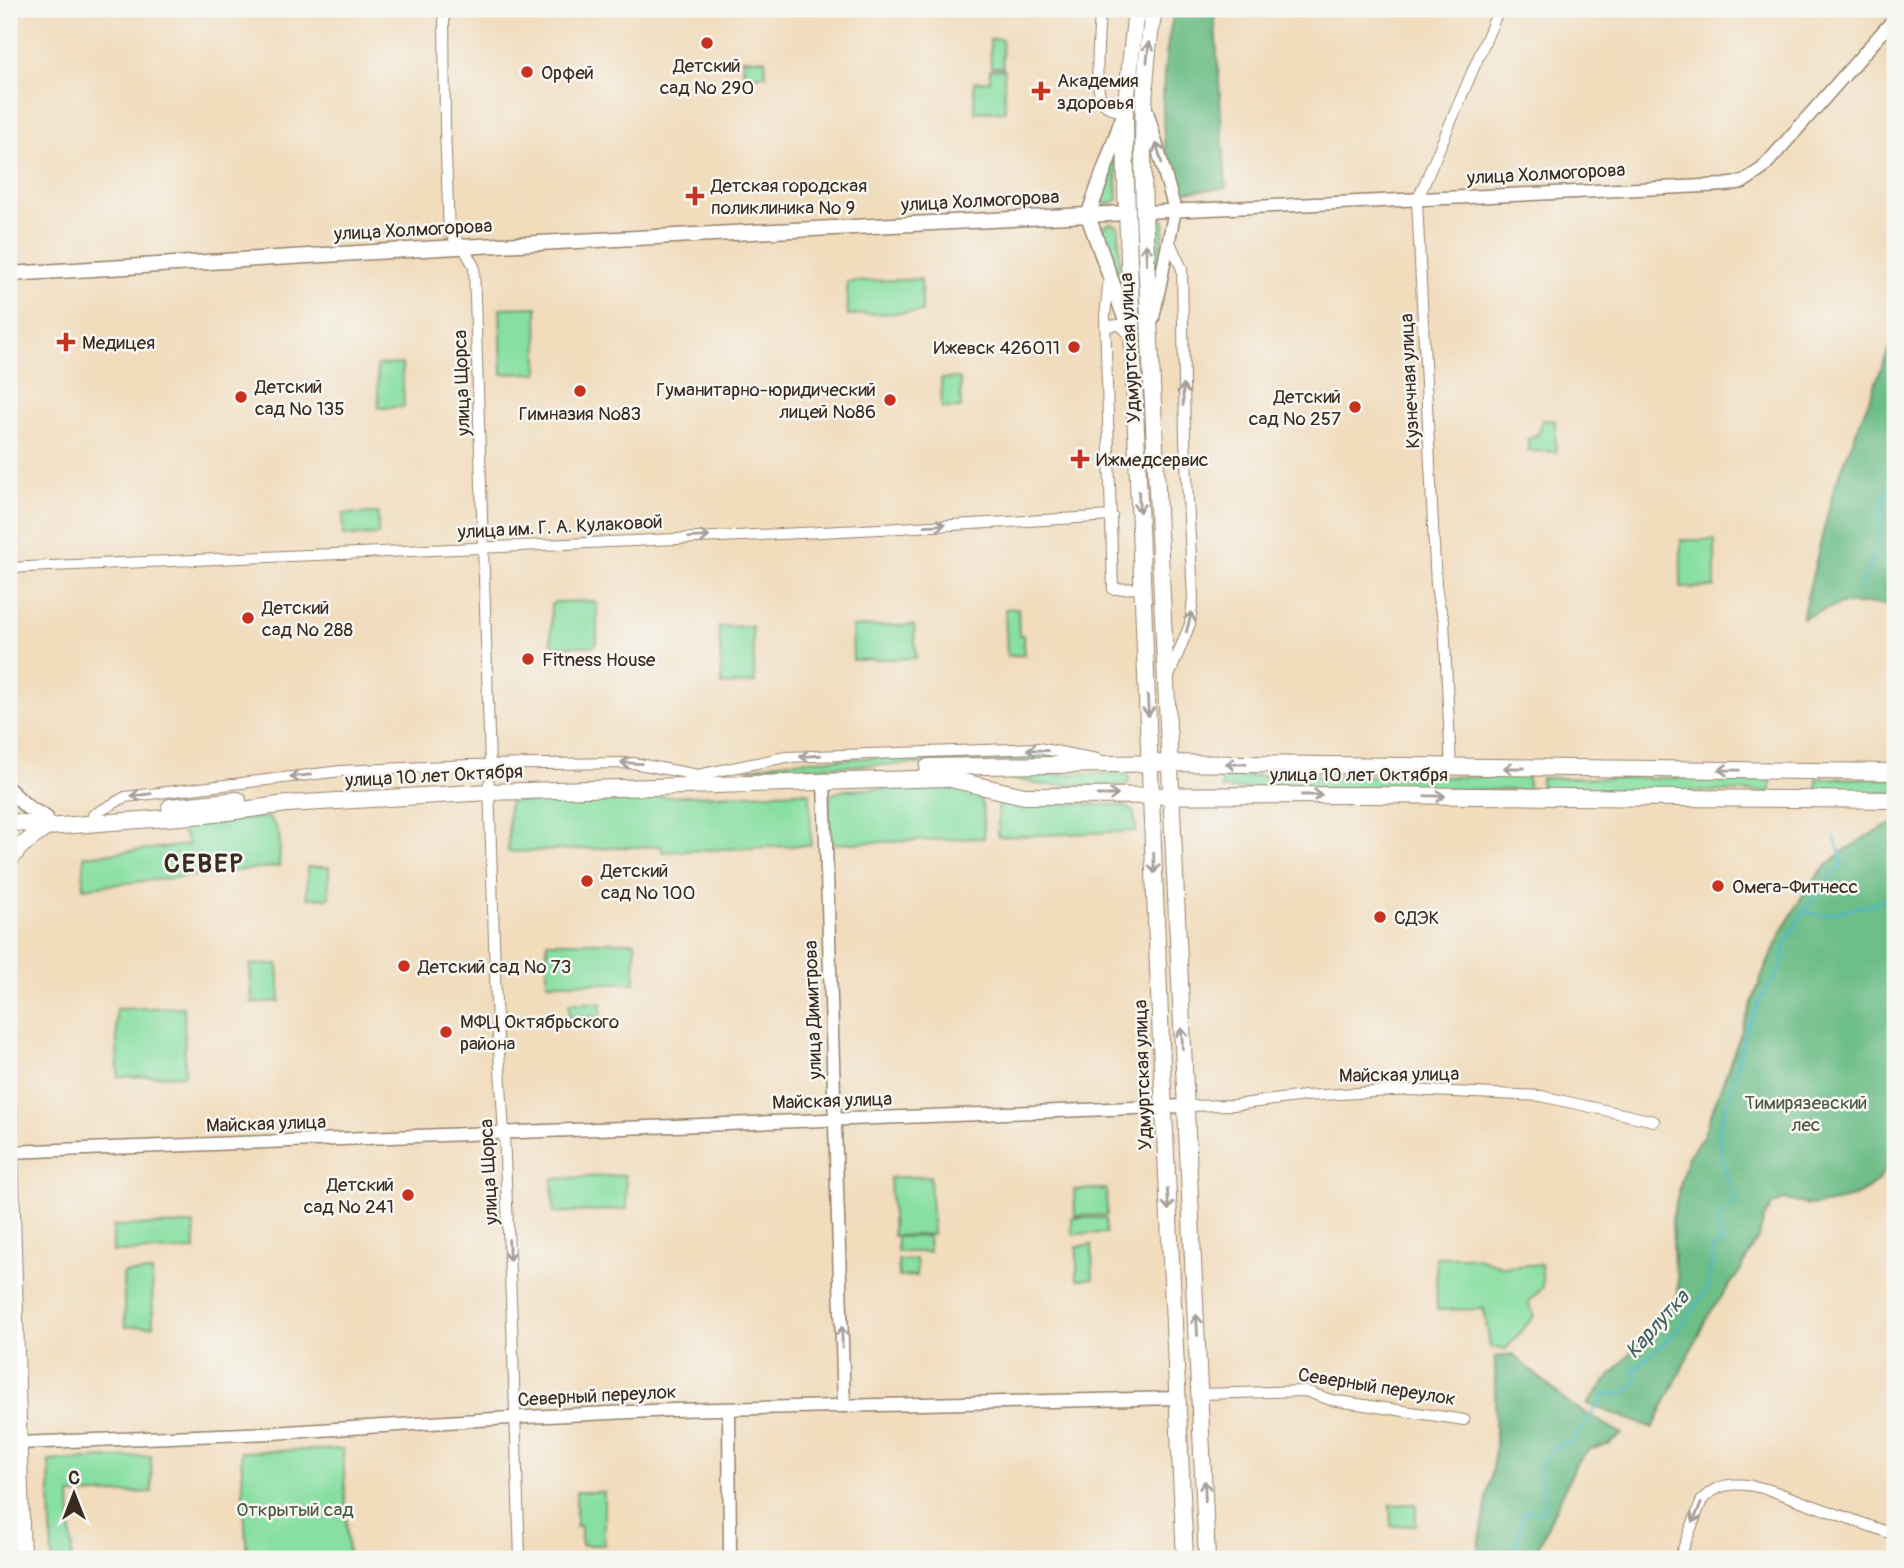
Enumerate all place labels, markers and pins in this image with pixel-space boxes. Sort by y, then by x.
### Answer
marker: Детский сад № 290 [699,35,715,51]
place label: Детский сад № 290 [660,54,754,100]
place label: Орфей [541,61,594,85]
marker: Орфей [519,64,535,80]
place label: Академия здоровья [1057,69,1139,115]
marker: Академия здоровья [1031,81,1051,101]
place label: Детская городская поликлиника № 9 [710,174,867,220]
marker: Детская городская поликлиника № 9 [685,186,705,206]
place label: Медицея [82,331,155,355]
marker: Медицея [56,332,76,352]
place label: Ижевск 426011 [934,336,1060,360]
marker: Ижевск 426011 [1066,339,1082,355]
place label: Детский сад № 135 [254,375,345,421]
place label: Гуманитарно-юридический лицей №86 [656,378,876,424]
marker: Гимназия №83 [572,383,588,399]
place label: Детский сад № 257 [1249,385,1341,431]
marker: Детский сад № 135 [233,389,249,405]
marker: Гуманитарно-юридический лицей №86 [882,392,898,408]
marker: Детский сад № 257 [1347,399,1363,415]
place label: Гимназия №83 [519,402,641,426]
place label: Ижмедсервис [1096,448,1209,472]
marker: Ижмедсервис [1070,449,1090,469]
place label: Детский сад № 288 [261,596,353,642]
marker: Детский сад № 288 [240,610,256,626]
place label: Fitness House [542,648,656,672]
marker: Fitness House [520,651,536,667]
place label: Детский сад № 100 [600,859,696,905]
marker: Детский сад № 100 [579,873,595,889]
place label: Омега-Фитнесс [1732,875,1859,899]
marker: Омега-Фитнесс [1710,878,1726,894]
place label: СДЭК [1394,906,1439,930]
marker: СДЭК [1372,909,1388,925]
place label: Детский сад № 73 [417,955,571,979]
marker: Детский сад № 73 [396,958,412,974]
place label: МФЦ Октябрьского района [460,1010,619,1056]
marker: МФЦ Октябрьского района [438,1024,454,1040]
place label: Детский сад № 241 [304,1173,394,1219]
marker: Детский сад № 241 [400,1187,416,1203]

